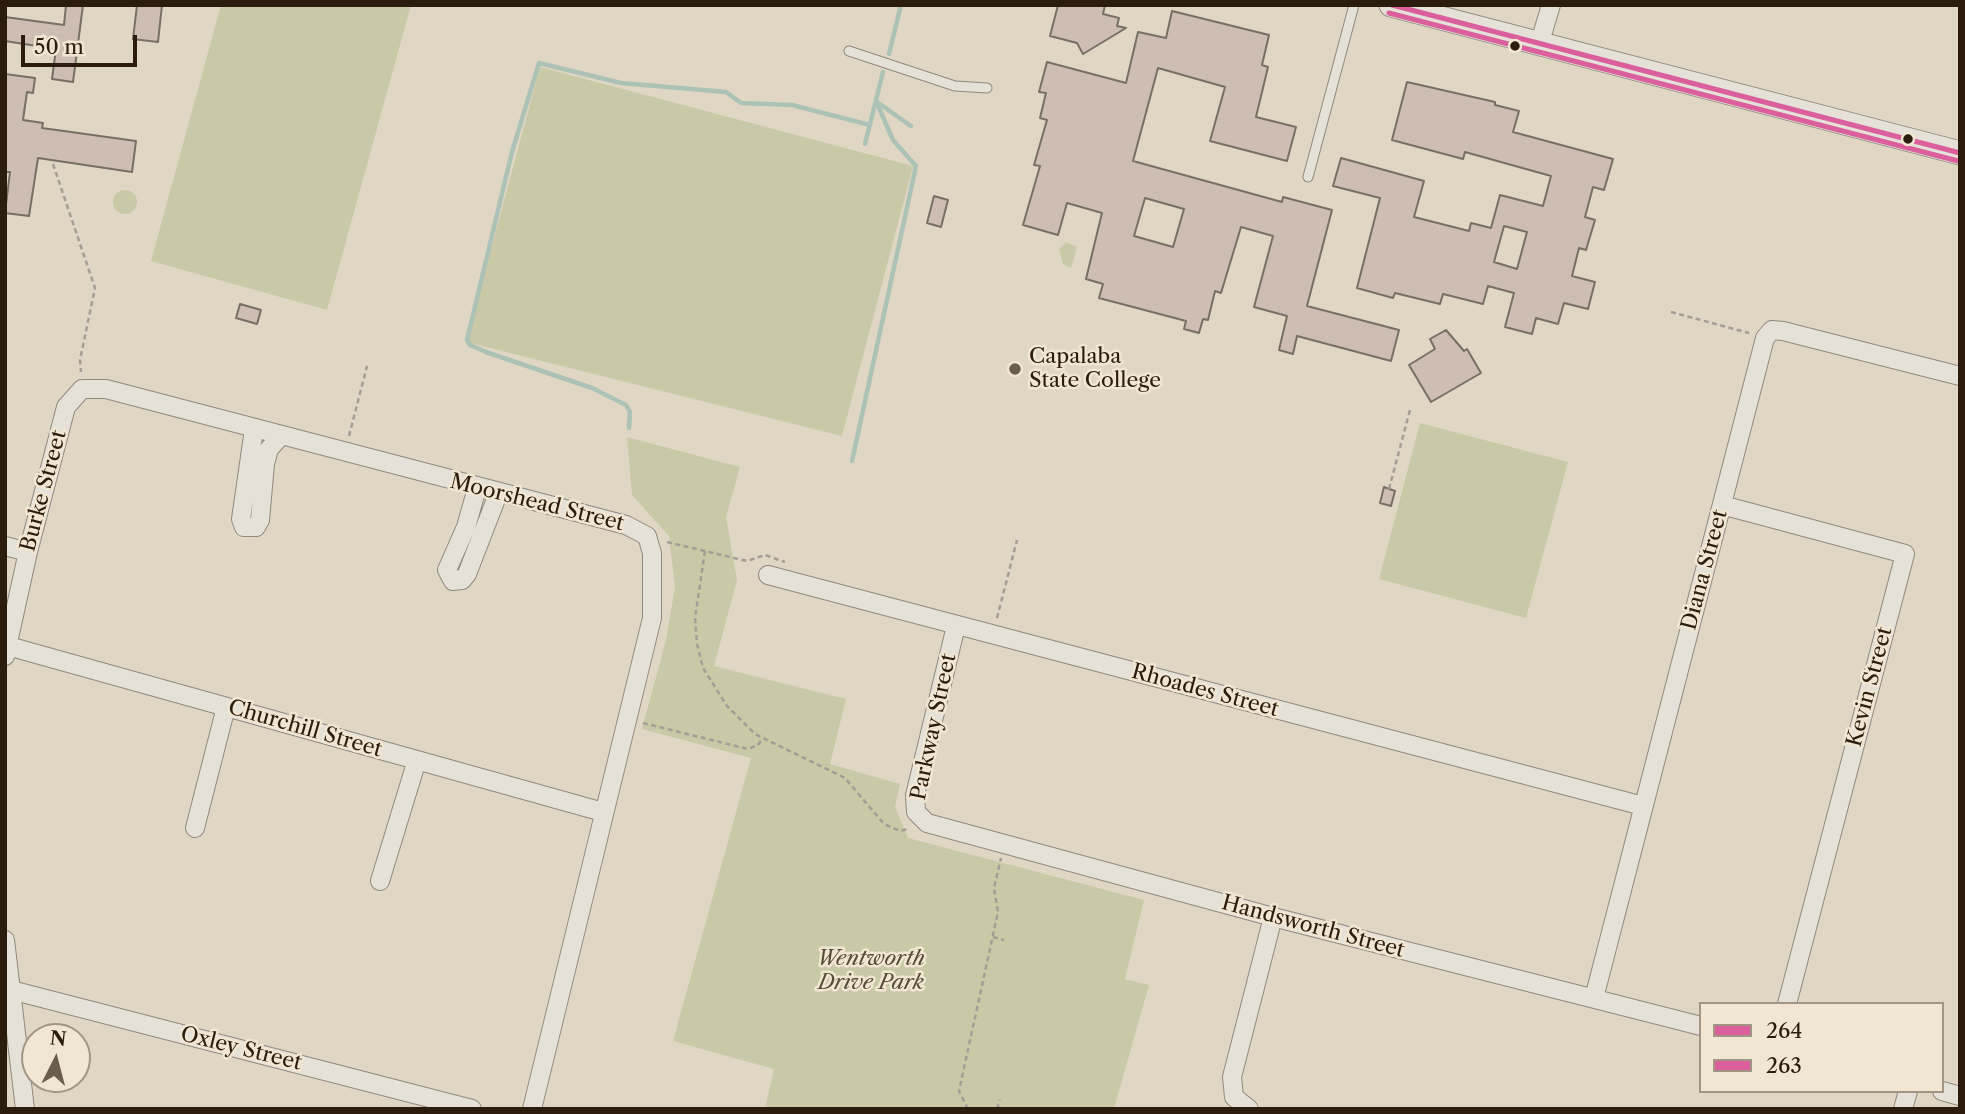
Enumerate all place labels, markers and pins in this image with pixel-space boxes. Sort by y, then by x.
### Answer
unlabelled marker [1508,39,1522,53]
unlabelled marker [1901,132,1915,146]
place label: Capalaba State College [1029,344,1161,394]
marker: Capalaba State College [1007,361,1023,377]

